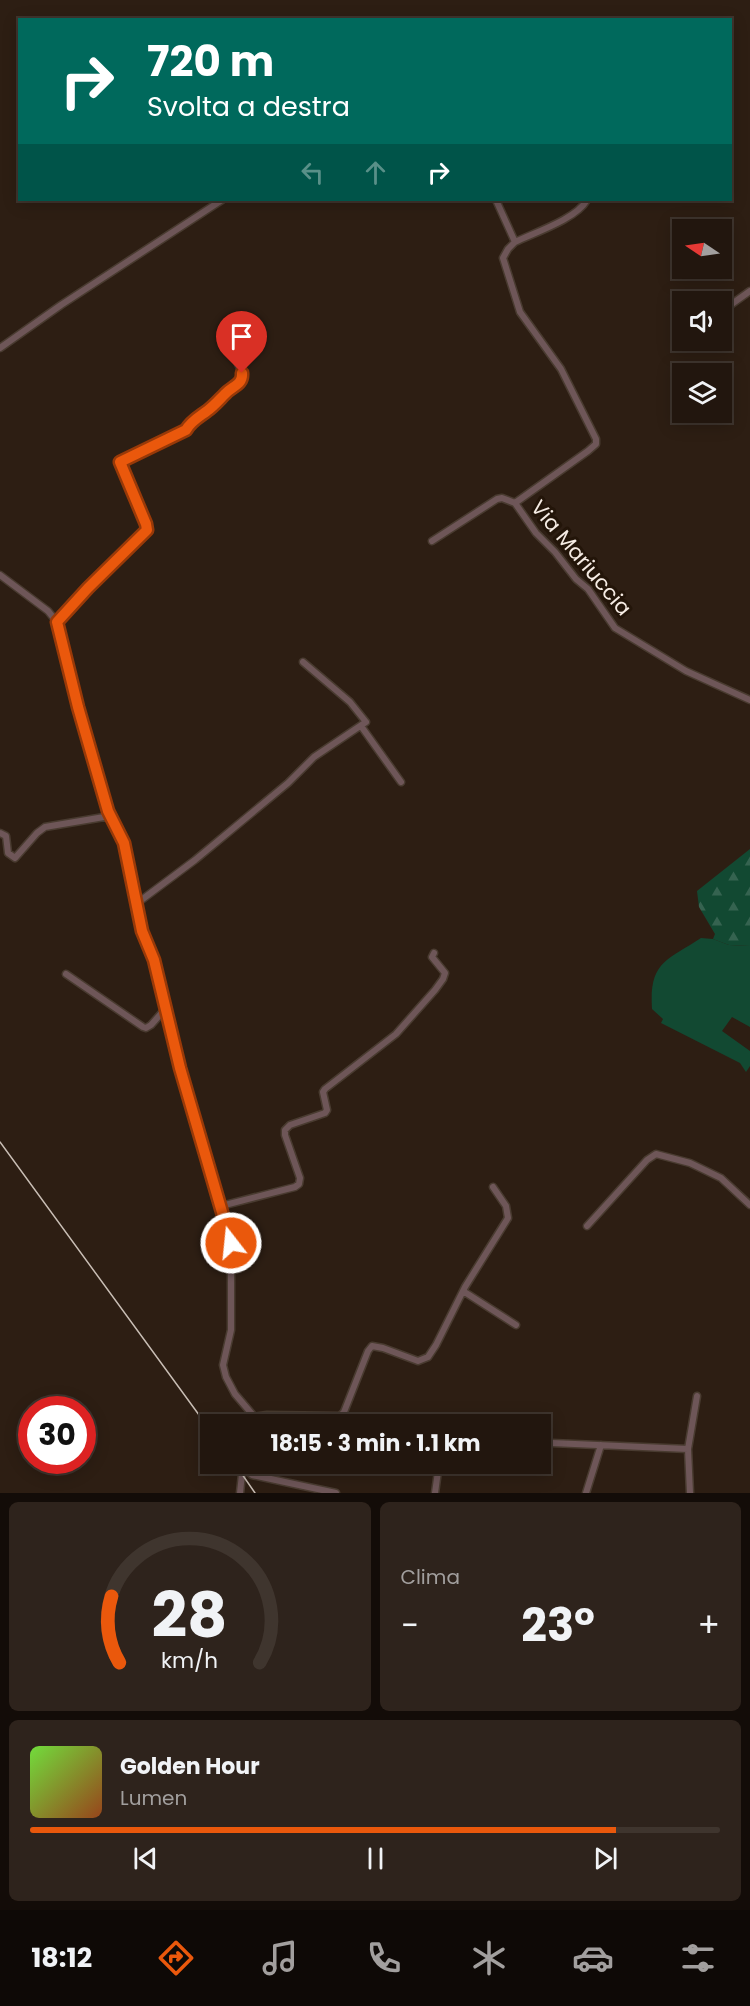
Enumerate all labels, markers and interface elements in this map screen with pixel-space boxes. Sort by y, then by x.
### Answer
text: 720 m [147,32,274,91]
icon: right [48,42,126,120]
text: Svolta a destra [147,88,350,125]
icon: left [296,156,329,189]
icon: ahead [359,156,392,189]
icon: right [422,156,455,189]
north arrow [672,219,732,279]
map controls [672,219,732,423]
button: sound [672,291,732,351]
pin [216,311,267,373]
icon: arrive [225,320,258,353]
button: layers [672,363,732,423]
street label: Via Mariuccia [524,494,638,622]
position arrow [199,1211,263,1275]
speed limit sign: 30 [18,1396,96,1474]
text: 18:15 · 3 min · 1.1 km [270,1428,481,1459]
text: Clima [401,1563,460,1591]
text: 28 [152,1571,228,1659]
text: 23° [521,1594,595,1657]
text: − [401,1602,419,1649]
text: + [697,1602,720,1649]
text: km/h [161,1646,218,1677]
text: Golden Hour [120,1751,260,1782]
text: Lumen [120,1784,187,1812]
icon: previous [129,1842,162,1875]
icon: pause [359,1842,392,1875]
icon: next [589,1842,622,1875]
icon: directions [155,1937,197,1979]
icon: music [259,1937,301,1979]
icon: phone [363,1937,405,1979]
icon: climate [468,1937,510,1979]
icon: car [572,1937,614,1979]
icon: filters [677,1937,719,1979]
text: 18:12 [31,1939,92,1976]

